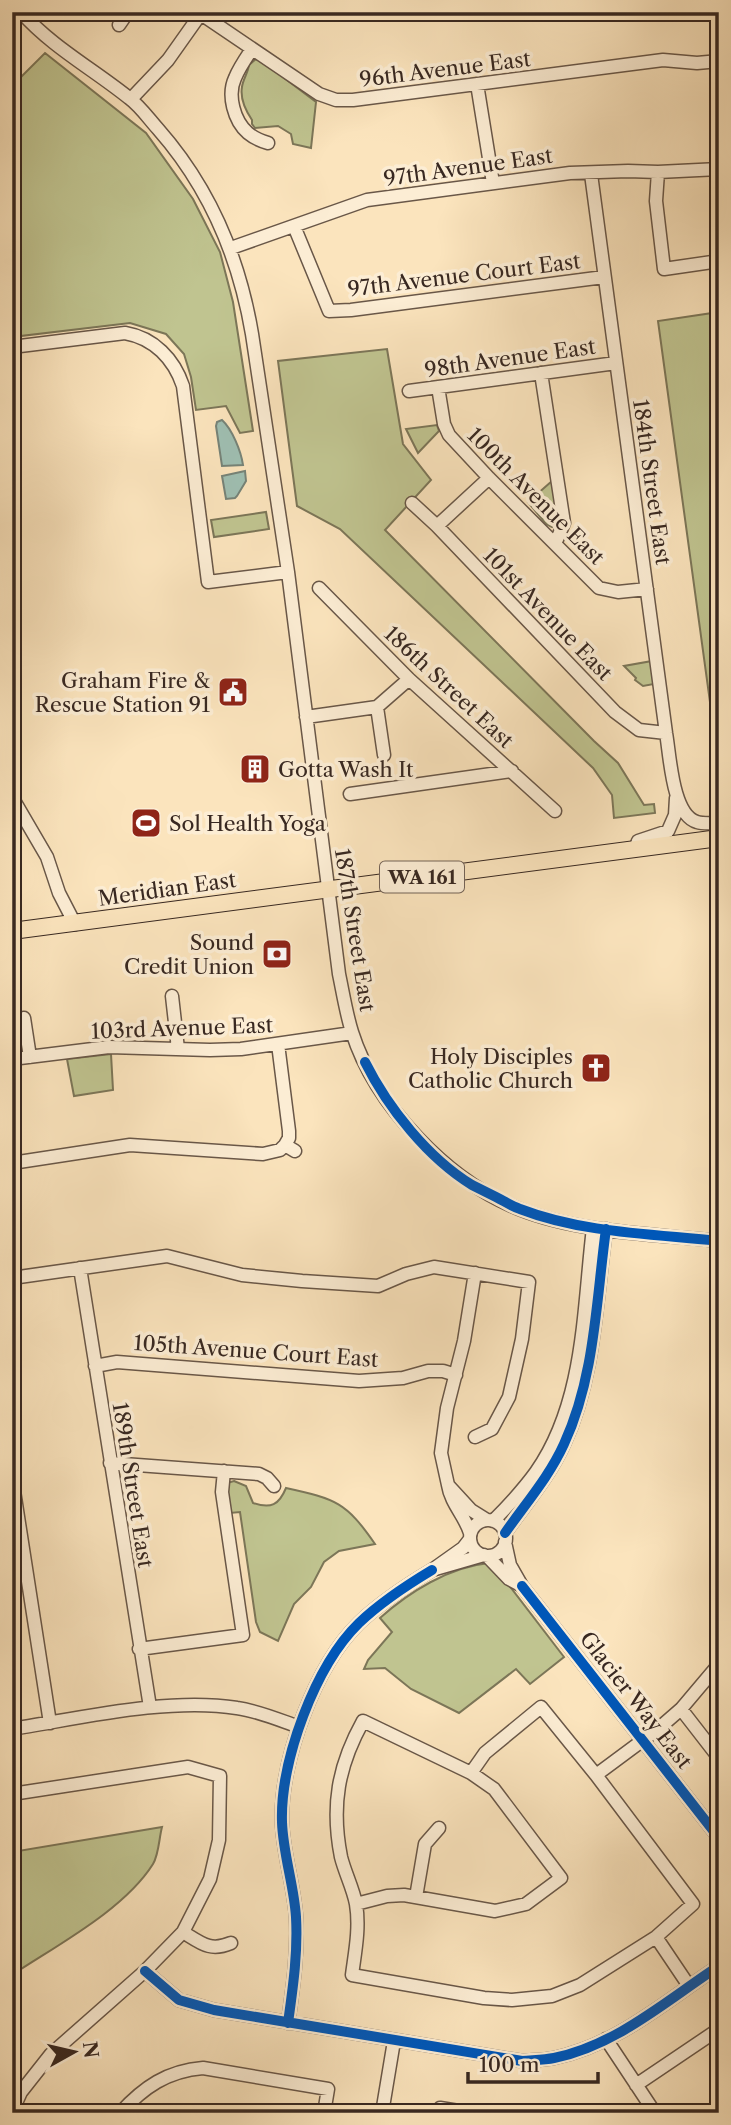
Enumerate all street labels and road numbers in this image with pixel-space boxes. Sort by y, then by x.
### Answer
street label: 96th Avenue East [358,46,533,92]
street label: 97th Avenue East [382,143,555,191]
street label: 97th Avenue Court East [346,248,582,302]
street label: 98th Avenue East [423,334,598,382]
street label: 184th Street East [628,398,676,567]
street label: 100th Avenue East [462,422,610,570]
street label: 101st Avenue East [478,543,618,686]
street label: 186th Street East [379,621,519,753]
street label: 187th Street East [330,847,380,1014]
road number: WA 161 [380,862,464,892]
street label: Meridian East [97,867,238,911]
street label: 103rd Avenue East [91,1012,274,1044]
street label: 105th Avenue Court East [133,1330,380,1372]
street label: 189th Street East [108,1401,158,1570]
street label: Glacier Way East [575,1627,698,1774]

